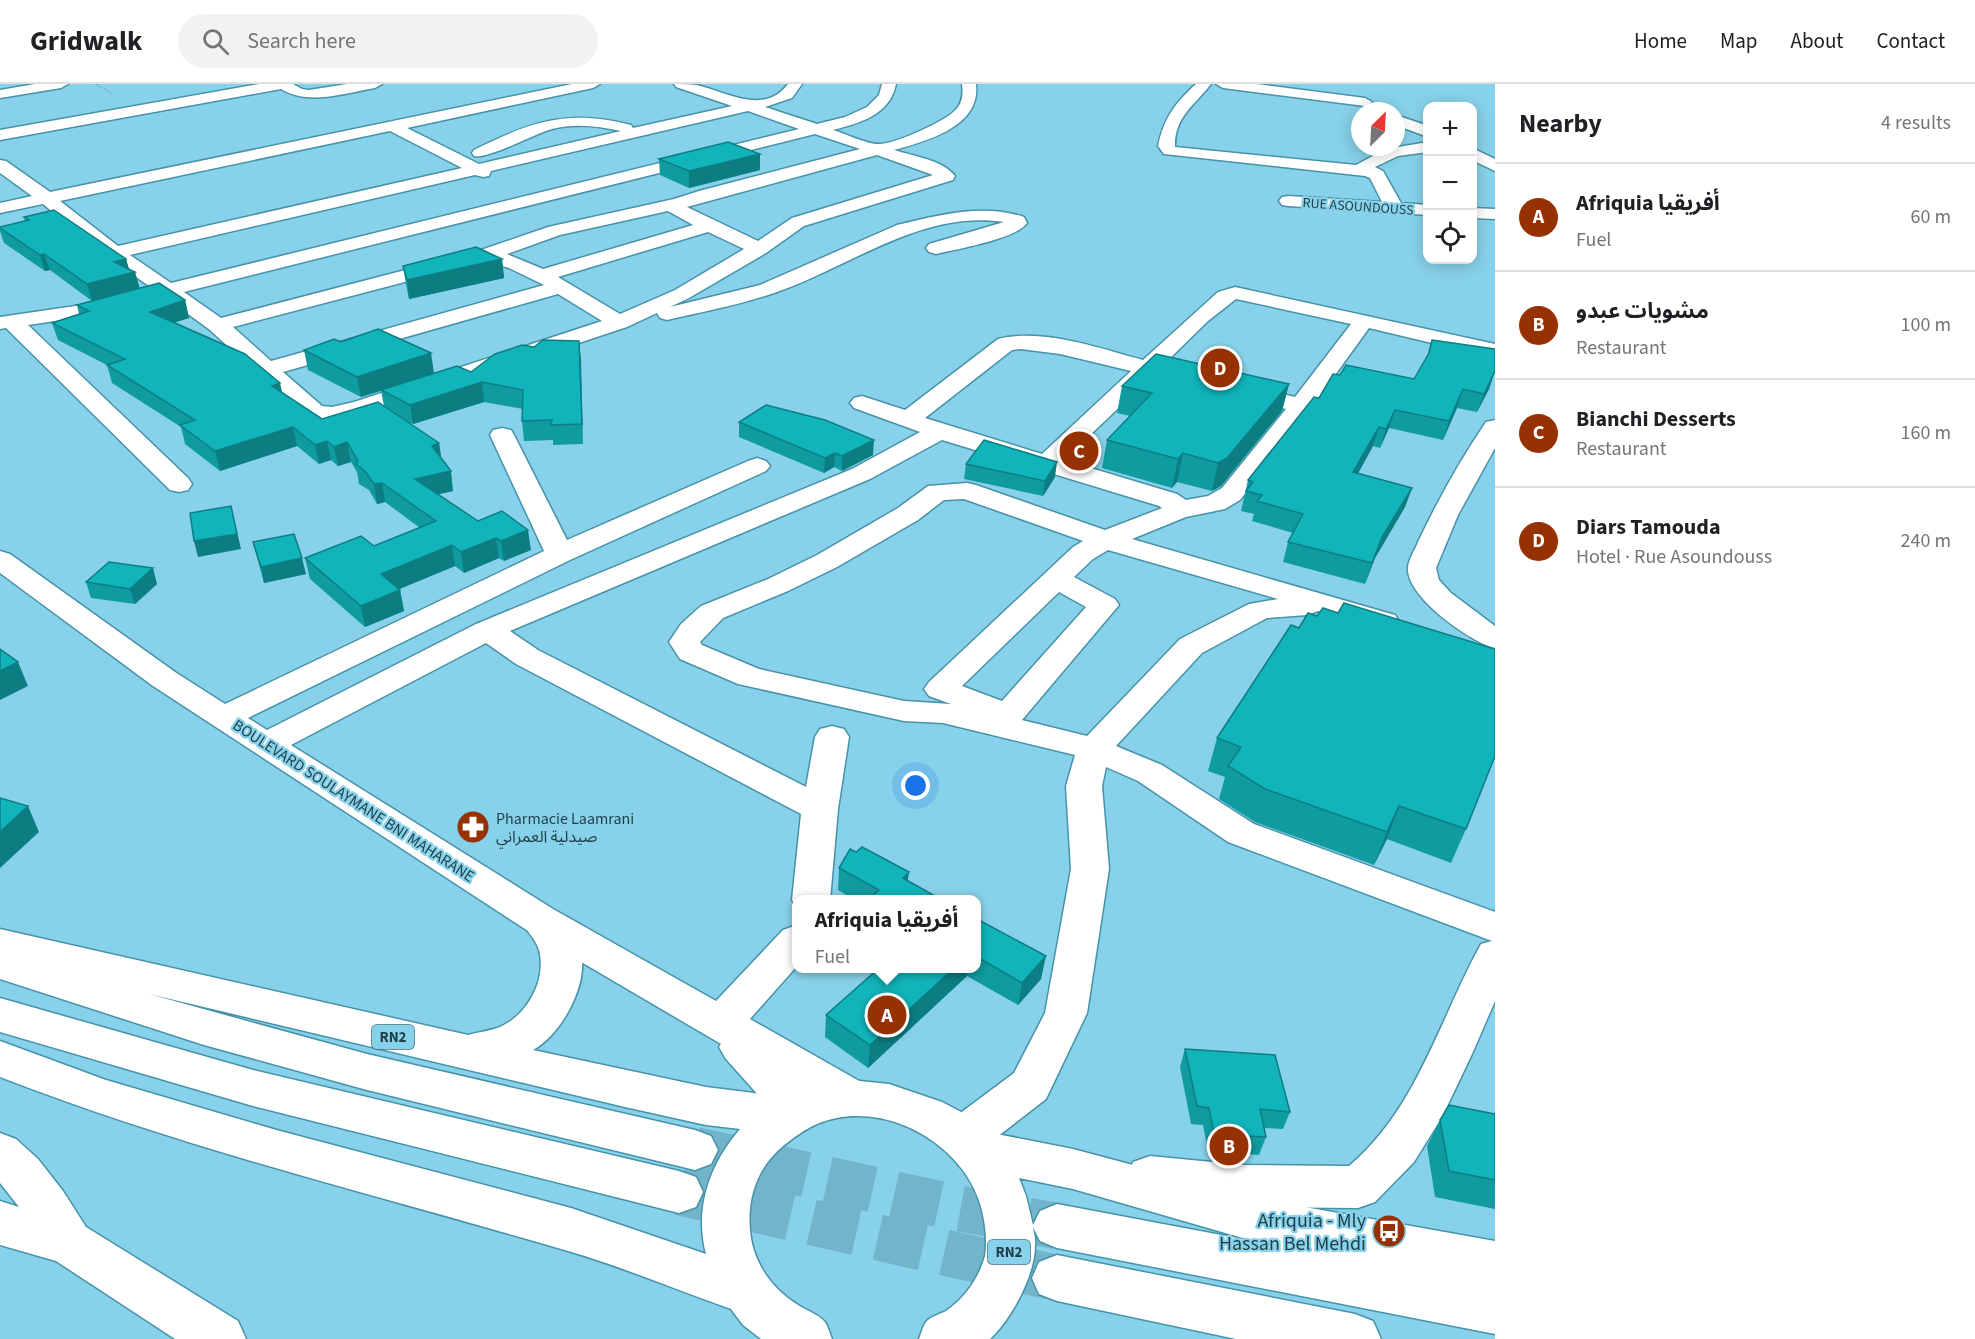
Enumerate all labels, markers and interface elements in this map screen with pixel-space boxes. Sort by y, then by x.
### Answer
search box [178,14,598,68]
text: Gridwalk [30,21,142,61]
icon: search [199,25,232,58]
text: Search here [247,25,356,57]
text: Home [1634,26,1687,56]
text: Map [1720,26,1758,56]
text: About [1791,26,1843,56]
text: Contact [1876,26,1945,56]
north arrow [1351,102,1405,156]
map controls [1423,102,1477,264]
button: + [1423,102,1477,156]
text: Nearby [1519,105,1602,142]
text: 4 results [1881,109,1951,137]
button: − [1423,156,1477,210]
text: Afriquia أفريقيا [1576,187,1720,219]
street label: RUE ASOUNDOUSS [1302,193,1414,221]
text: A [1533,203,1544,231]
text: 60 m [1911,203,1951,231]
button: locate [1423,210,1477,264]
text: Fuel [1576,226,1611,254]
text: مشويات عبدو [1576,295,1709,327]
text: B [1532,311,1545,339]
text: 100 m [1901,311,1951,339]
text: Restaurant [1576,334,1667,362]
pin: D [1200,346,1240,390]
text: Bianchi Desserts [1576,403,1736,435]
text: C [1533,419,1544,447]
text: 160 m [1901,419,1951,447]
pin: C [1060,428,1098,473]
text: Restaurant [1576,435,1667,463]
text: Diars Tamouda [1576,511,1721,543]
text: D [1532,527,1545,555]
text: 240 m [1901,527,1951,555]
text: Hotel · Rue Asoundouss [1576,543,1772,571]
street label: BOULEVARD SOULAYMANE BNI MAHARANE [228,714,479,887]
your location [901,771,930,800]
place label: Pharmacie Laamrani صيدلية العمراني [496,808,634,849]
pharmacy icon: Pharmacie Laamrani صيدلية العمراني [455,809,491,845]
popup [792,895,981,973]
text: Afriquia أفريقيا [815,904,958,936]
text: Fuel [815,943,850,971]
pin: A [868,992,906,1038]
road number: RN2 [372,1025,414,1049]
pin: B [1210,1124,1248,1168]
place label: Afriquia - Mly Hassan Bel Mehdi [1219,1207,1367,1258]
bus stop icon: Afriquia - Mly Hassan Bel Mehdi [1371,1213,1407,1249]
road number: RN2 [988,1240,1030,1264]

